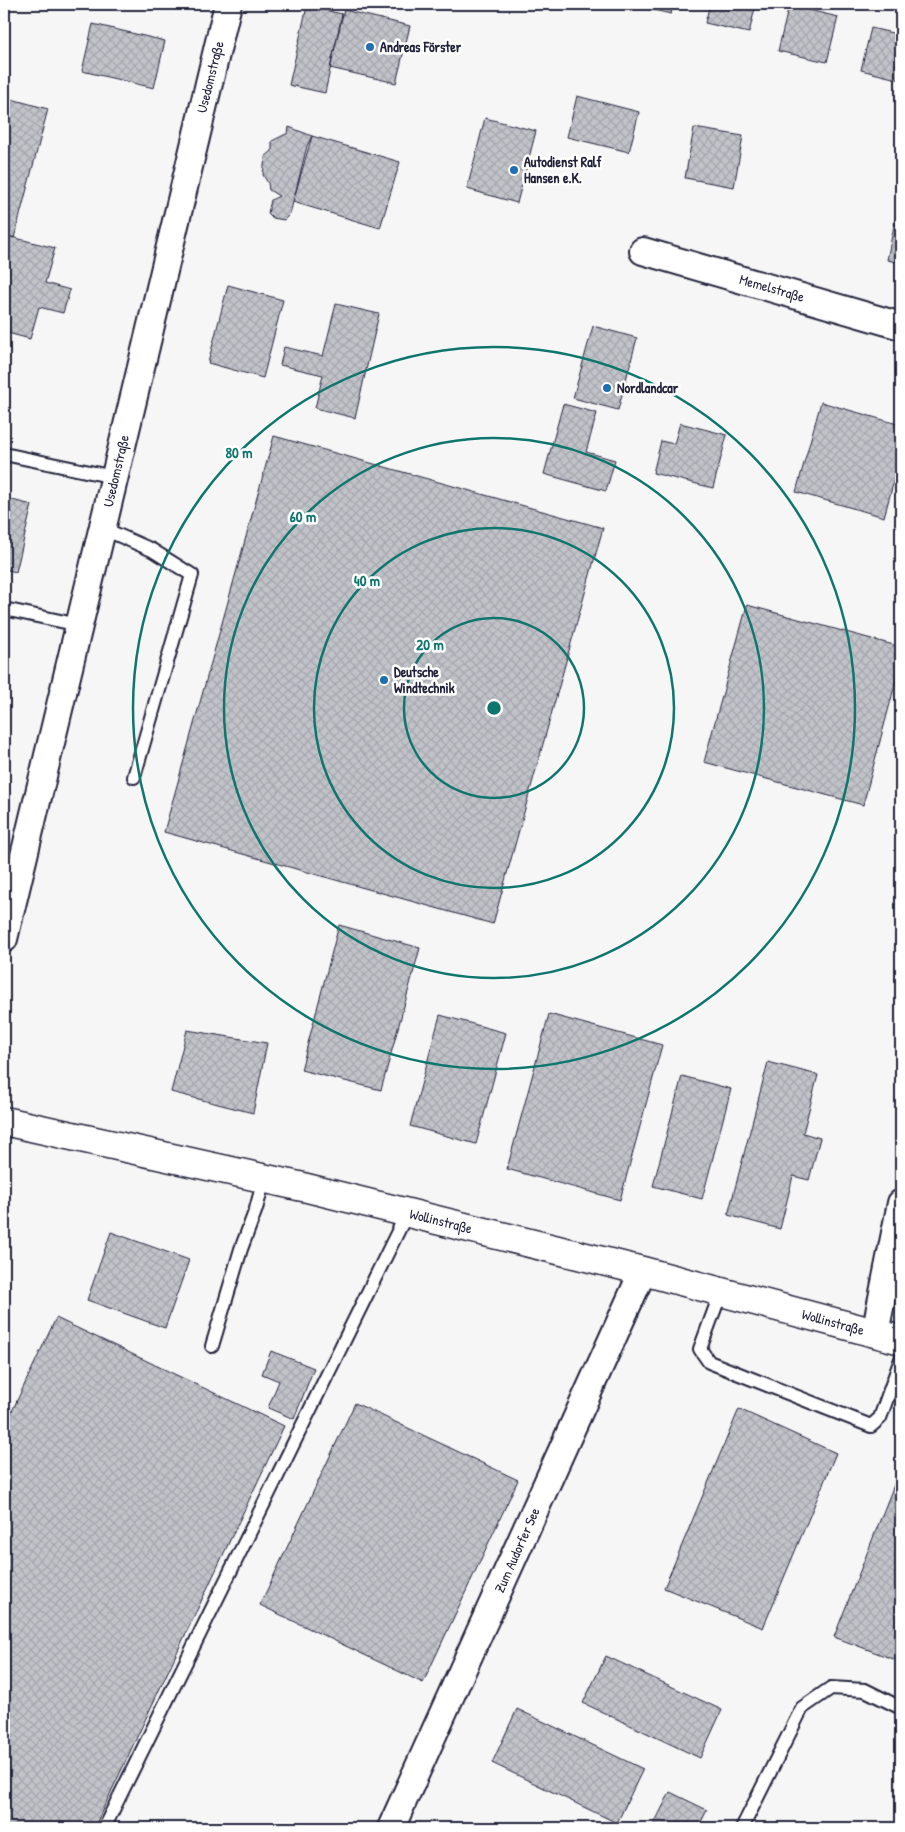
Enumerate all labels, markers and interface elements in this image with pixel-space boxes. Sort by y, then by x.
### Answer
place label: Andreas Förster [380,37,462,56]
street label: Usedomstraße [191,39,229,115]
marker: Andreas Förster [364,41,376,53]
place label: Autodienst Ralf Hansen e.K. [524,152,602,187]
marker: Autodienst Ralf Hansen e.K. [508,164,520,176]
street label: Memelstraße [737,269,807,307]
place label: Nordlandcar [617,378,679,397]
marker: Nordlandcar [601,382,613,394]
street label: Usedomstraße [98,433,134,509]
text: 80 m [226,442,252,463]
text: 60 m [290,506,316,527]
text: 40 m [354,570,380,591]
text: 20 m [416,634,444,655]
place label: Deutsche Windtechnik [394,662,455,697]
marker: Deutsche Windtechnik [378,674,390,686]
centre of rings [485,699,503,717]
street label: Wollinstraße [408,1204,475,1239]
street label: Wollinstraße [800,1304,867,1340]
street label: Zum Audorfer See [489,1504,544,1595]

